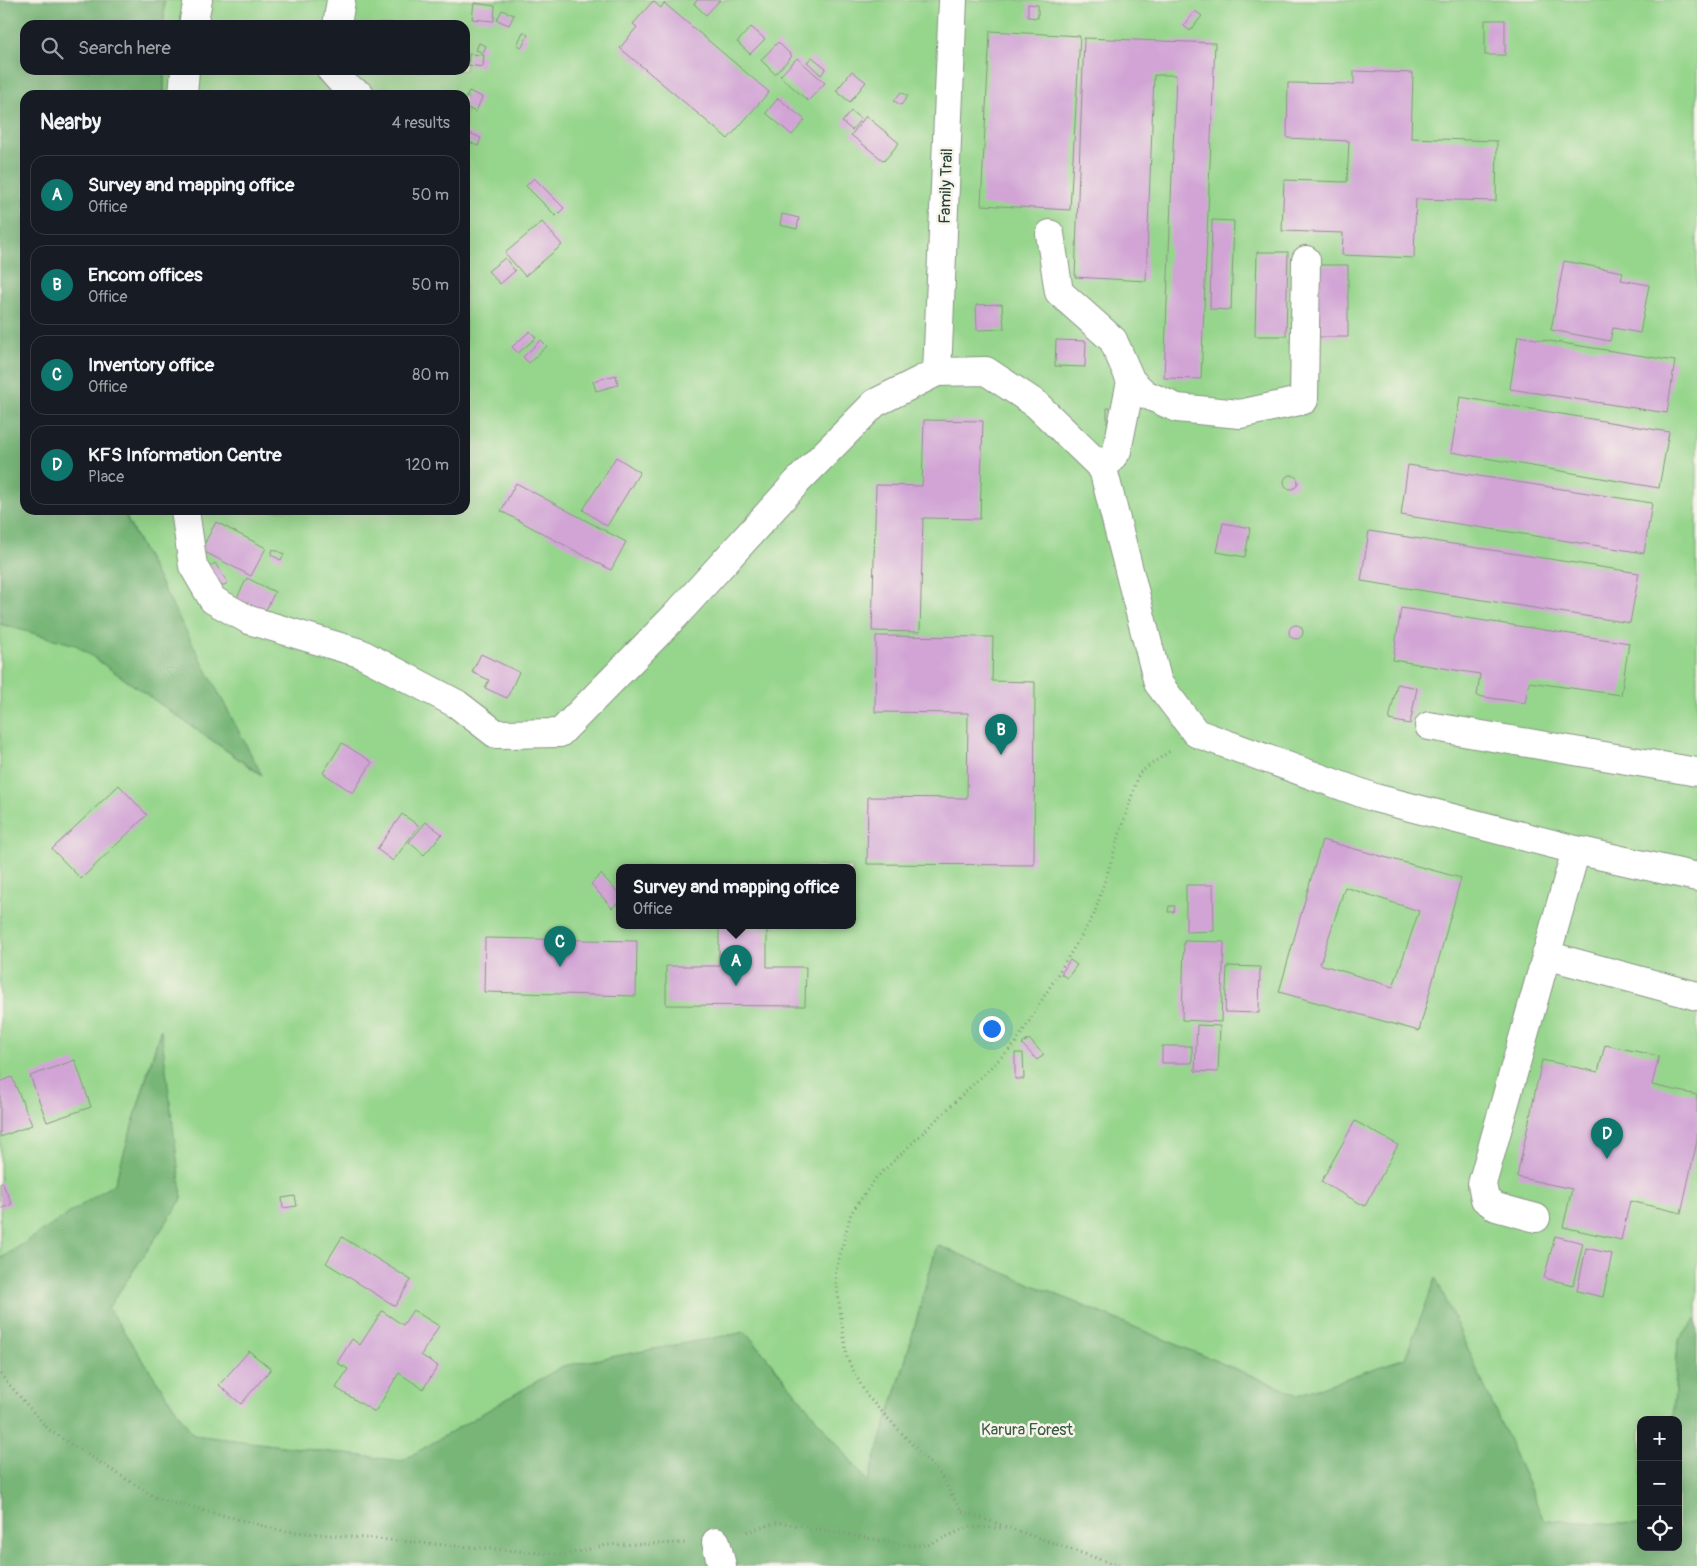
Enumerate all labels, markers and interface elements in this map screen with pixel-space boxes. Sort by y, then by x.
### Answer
search box [20,20,470,75]
icon: search [38,34,66,62]
text: Search here [78,36,171,60]
text: Nearby [40,109,101,136]
text: 4 results [392,113,450,133]
street label: Family Trail [935,148,957,224]
text: Survey and mapping office [88,173,294,197]
text: A [52,185,62,205]
text: 50 m [412,185,449,205]
text: Office [88,197,128,217]
text: Encom offices [88,263,202,287]
text: B [52,275,62,295]
text: 50 m [412,275,449,295]
text: Office [88,287,128,307]
text: Inventory office [88,353,214,377]
text: C [52,365,62,385]
text: 80 m [412,365,449,385]
text: Office [88,377,128,397]
text: KFS Information Centre [88,443,282,467]
text: D [52,455,62,475]
text: 120 m [405,455,449,475]
text: Place [88,467,124,487]
pin: B [985,714,1017,755]
popup [616,864,856,929]
text: Survey and mapping office [633,875,839,899]
text: Office [633,899,672,919]
pin: C [544,926,576,967]
pin: A [720,945,752,986]
your location [979,1016,1005,1042]
pin: D [1591,1118,1623,1159]
map controls [1637,1416,1682,1551]
button: + [1637,1416,1682,1461]
park label: Karura Forest [981,1420,1073,1440]
button: − [1637,1461,1682,1506]
button: locate [1637,1506,1682,1551]

